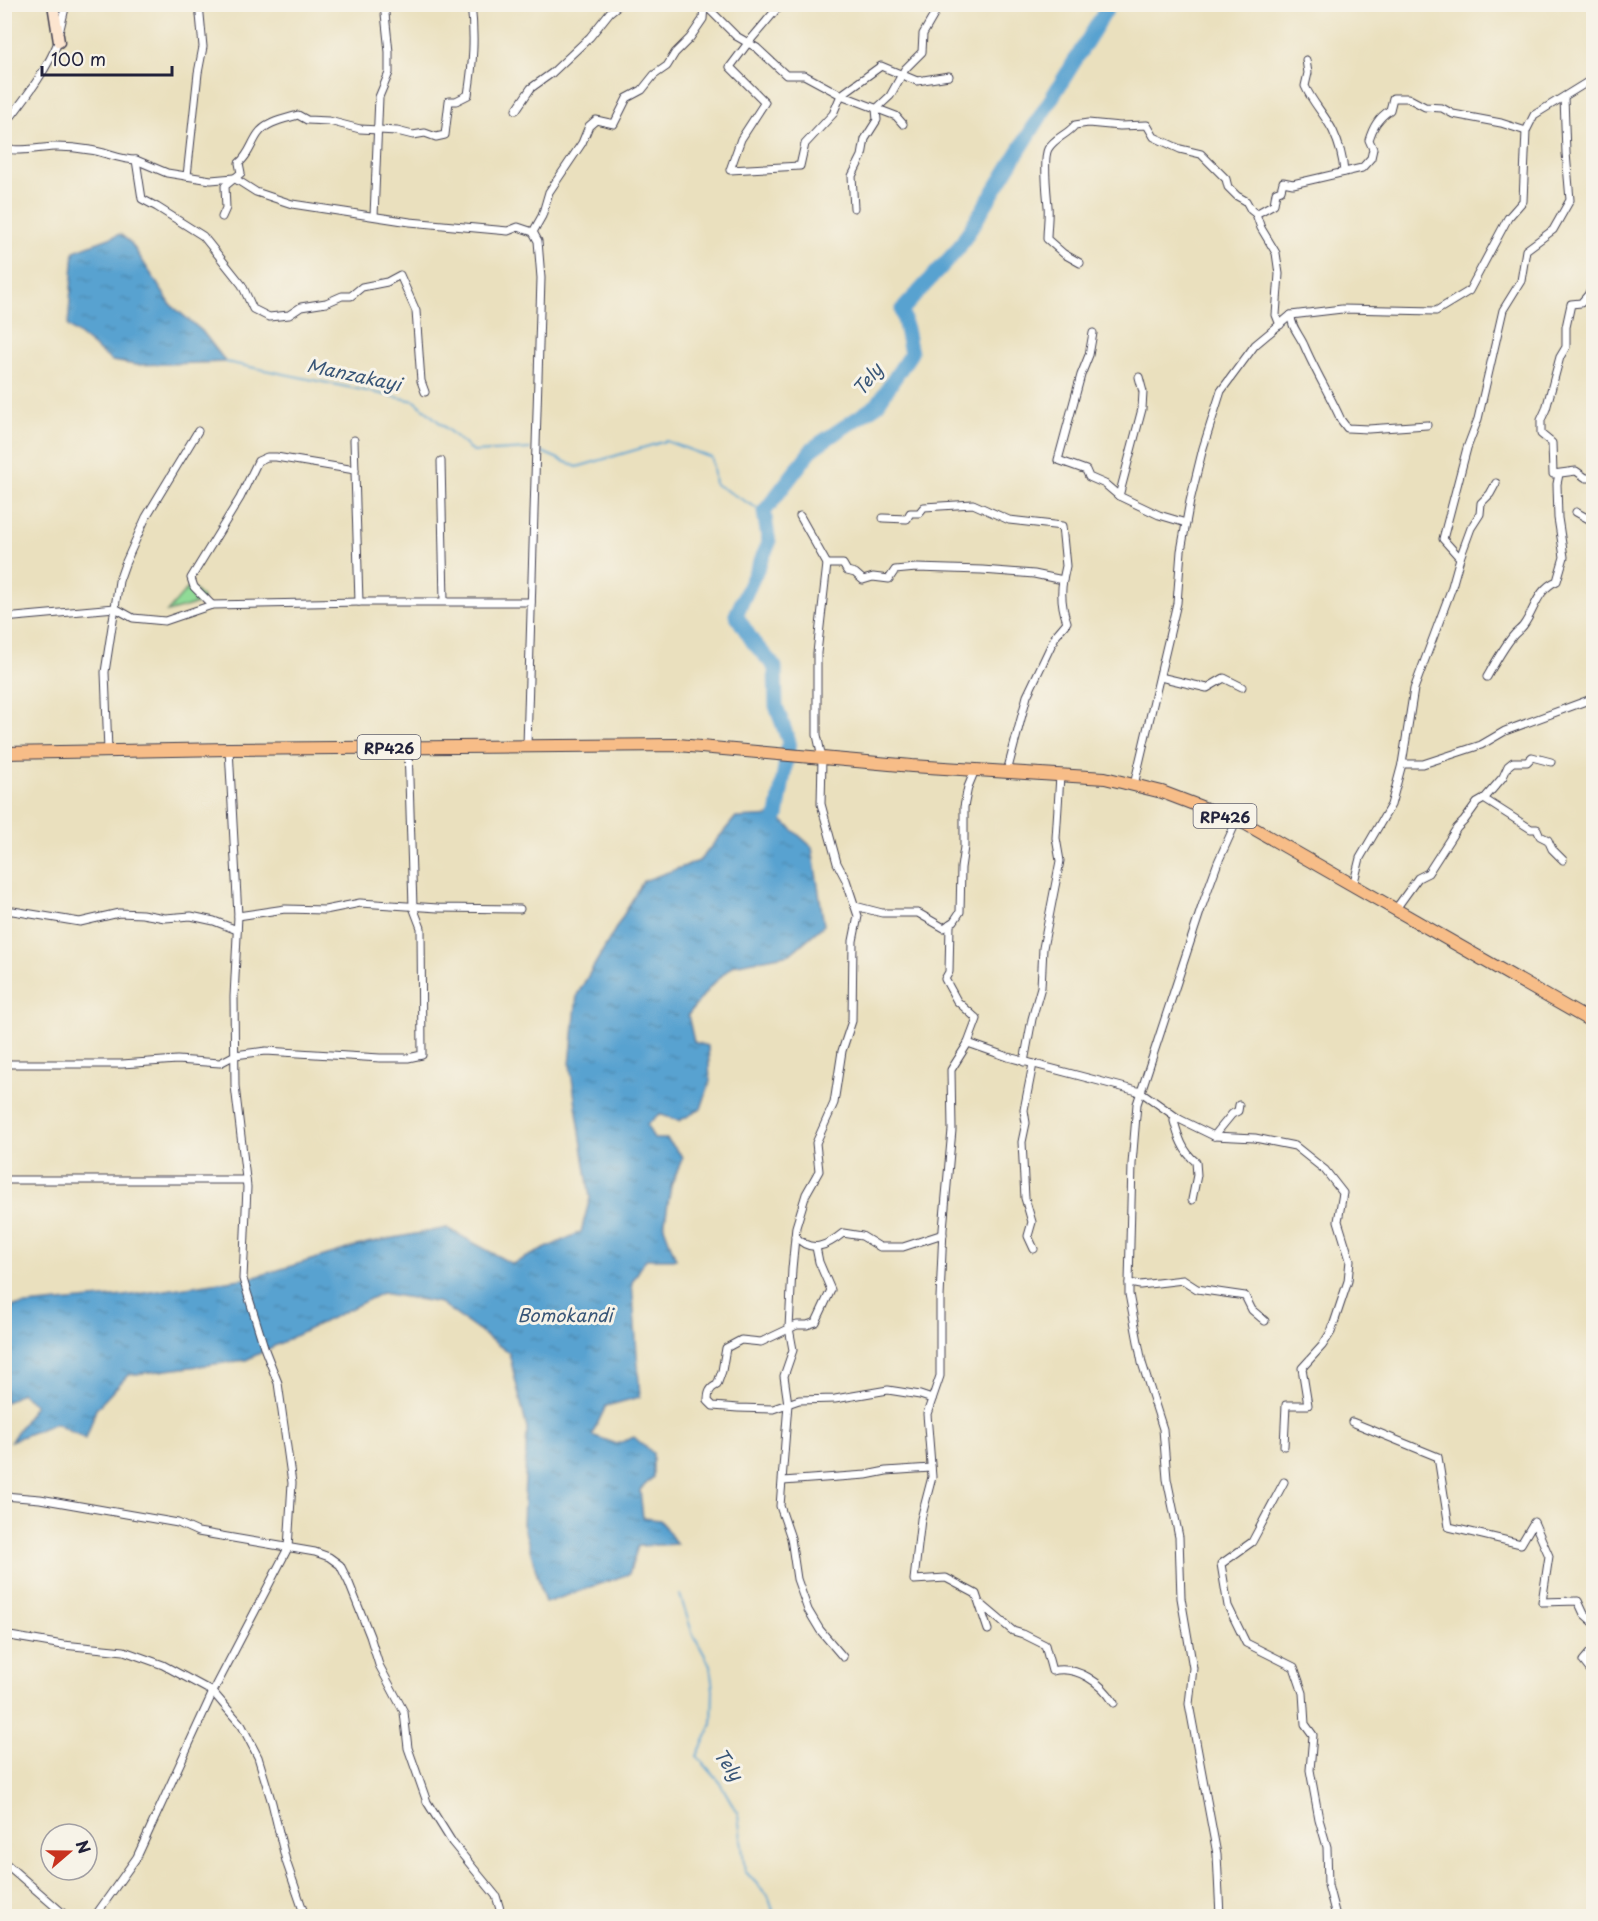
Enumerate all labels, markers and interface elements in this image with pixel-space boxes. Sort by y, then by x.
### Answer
scale bar [42,39,172,77]
text: 100 m [51,45,106,72]
water label: Manzakayi [304,351,406,398]
water label: Tely [846,356,889,401]
road number: RP426 [358,735,420,759]
road number: RP426 [1194,804,1256,828]
water label: Bomokandi [517,1301,616,1328]
water label: Tely [708,1742,751,1787]
north arrow [39,1822,99,1882]
text: N [71,1836,97,1857]

